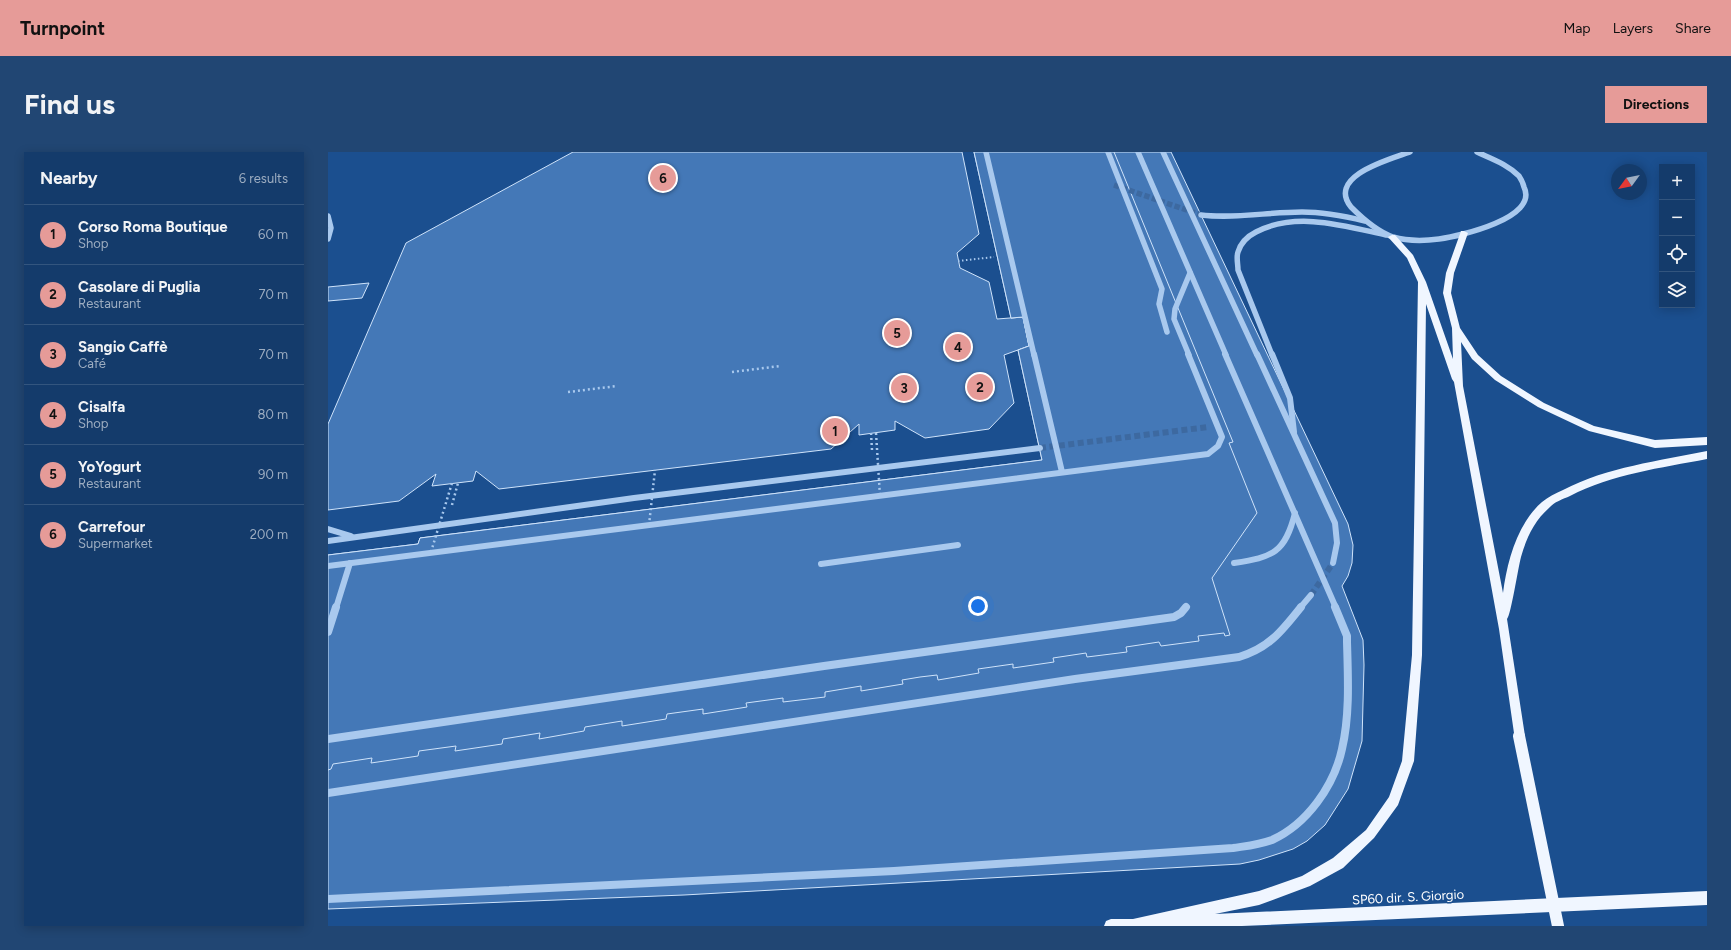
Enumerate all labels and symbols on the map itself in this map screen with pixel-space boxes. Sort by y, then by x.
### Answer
pin: 6 [650,163,676,193]
north arrow [1611,164,1647,200]
pin: 5 [884,318,910,348]
pin: 4 [945,332,971,362]
pin: 2 [967,372,993,402]
pin: 3 [891,373,917,403]
pin: 1 [822,416,848,446]
your location [968,596,988,616]
street label: SP60 dir. S. Giorgio [1352,887,1464,907]

